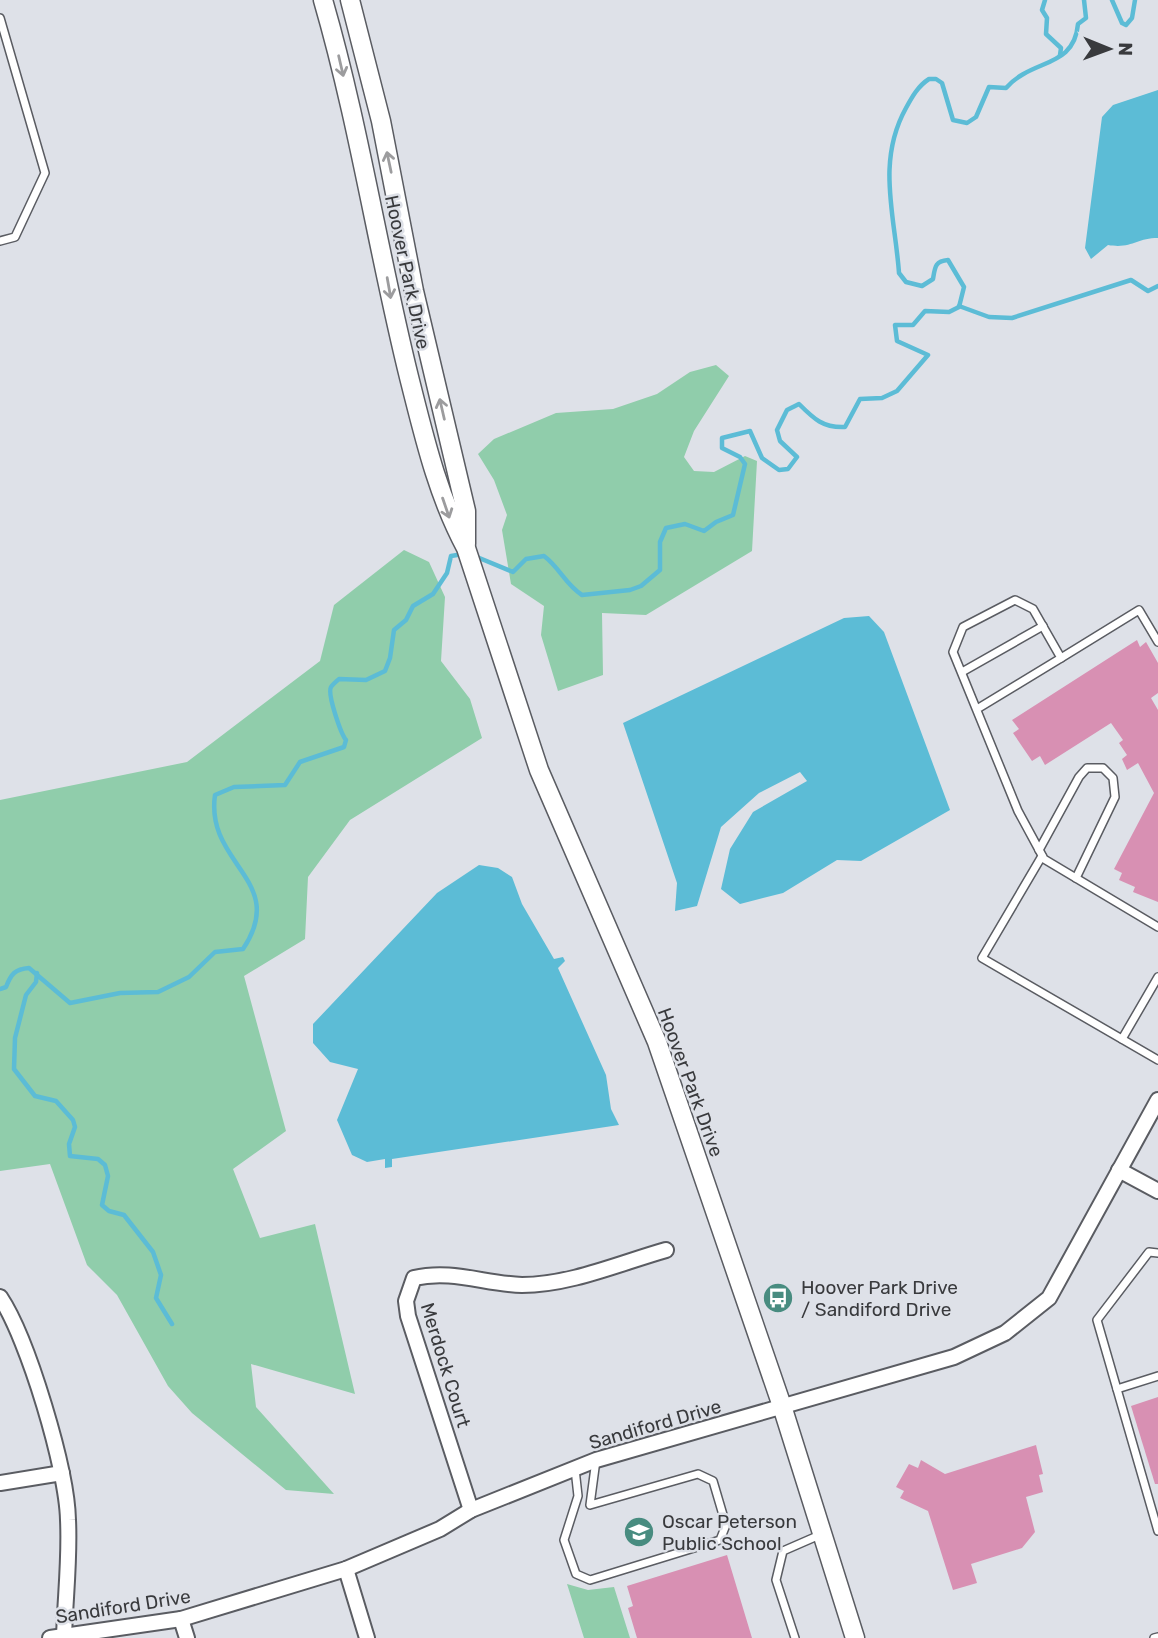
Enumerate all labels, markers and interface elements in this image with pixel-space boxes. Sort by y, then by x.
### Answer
north arrow [1074,14,1144,84]
text: N [1114,42,1137,56]
one-way arrow [334,54,348,77]
one-way arrow [382,151,396,174]
street label: Hoover Park Drive [380,193,435,351]
one-way arrow [382,276,396,299]
one-way arrow [435,398,448,421]
one-way arrow [440,497,453,519]
street label: Hoover Park Drive [653,1004,728,1160]
place label: Hoover Park Drive / Sandiford Drive [801,1276,958,1321]
bus stop icon: Hoover Park Drive / Sandiford Drive [761,1281,795,1315]
street label: Merdock Court [416,1300,476,1431]
street label: Sandiford Drive [586,1395,724,1454]
place label: Oscar Peterson Public School [662,1510,797,1555]
school or university icon: Oscar Peterson Public School [622,1515,656,1549]
street label: Sandiford Drive [54,1584,192,1629]

